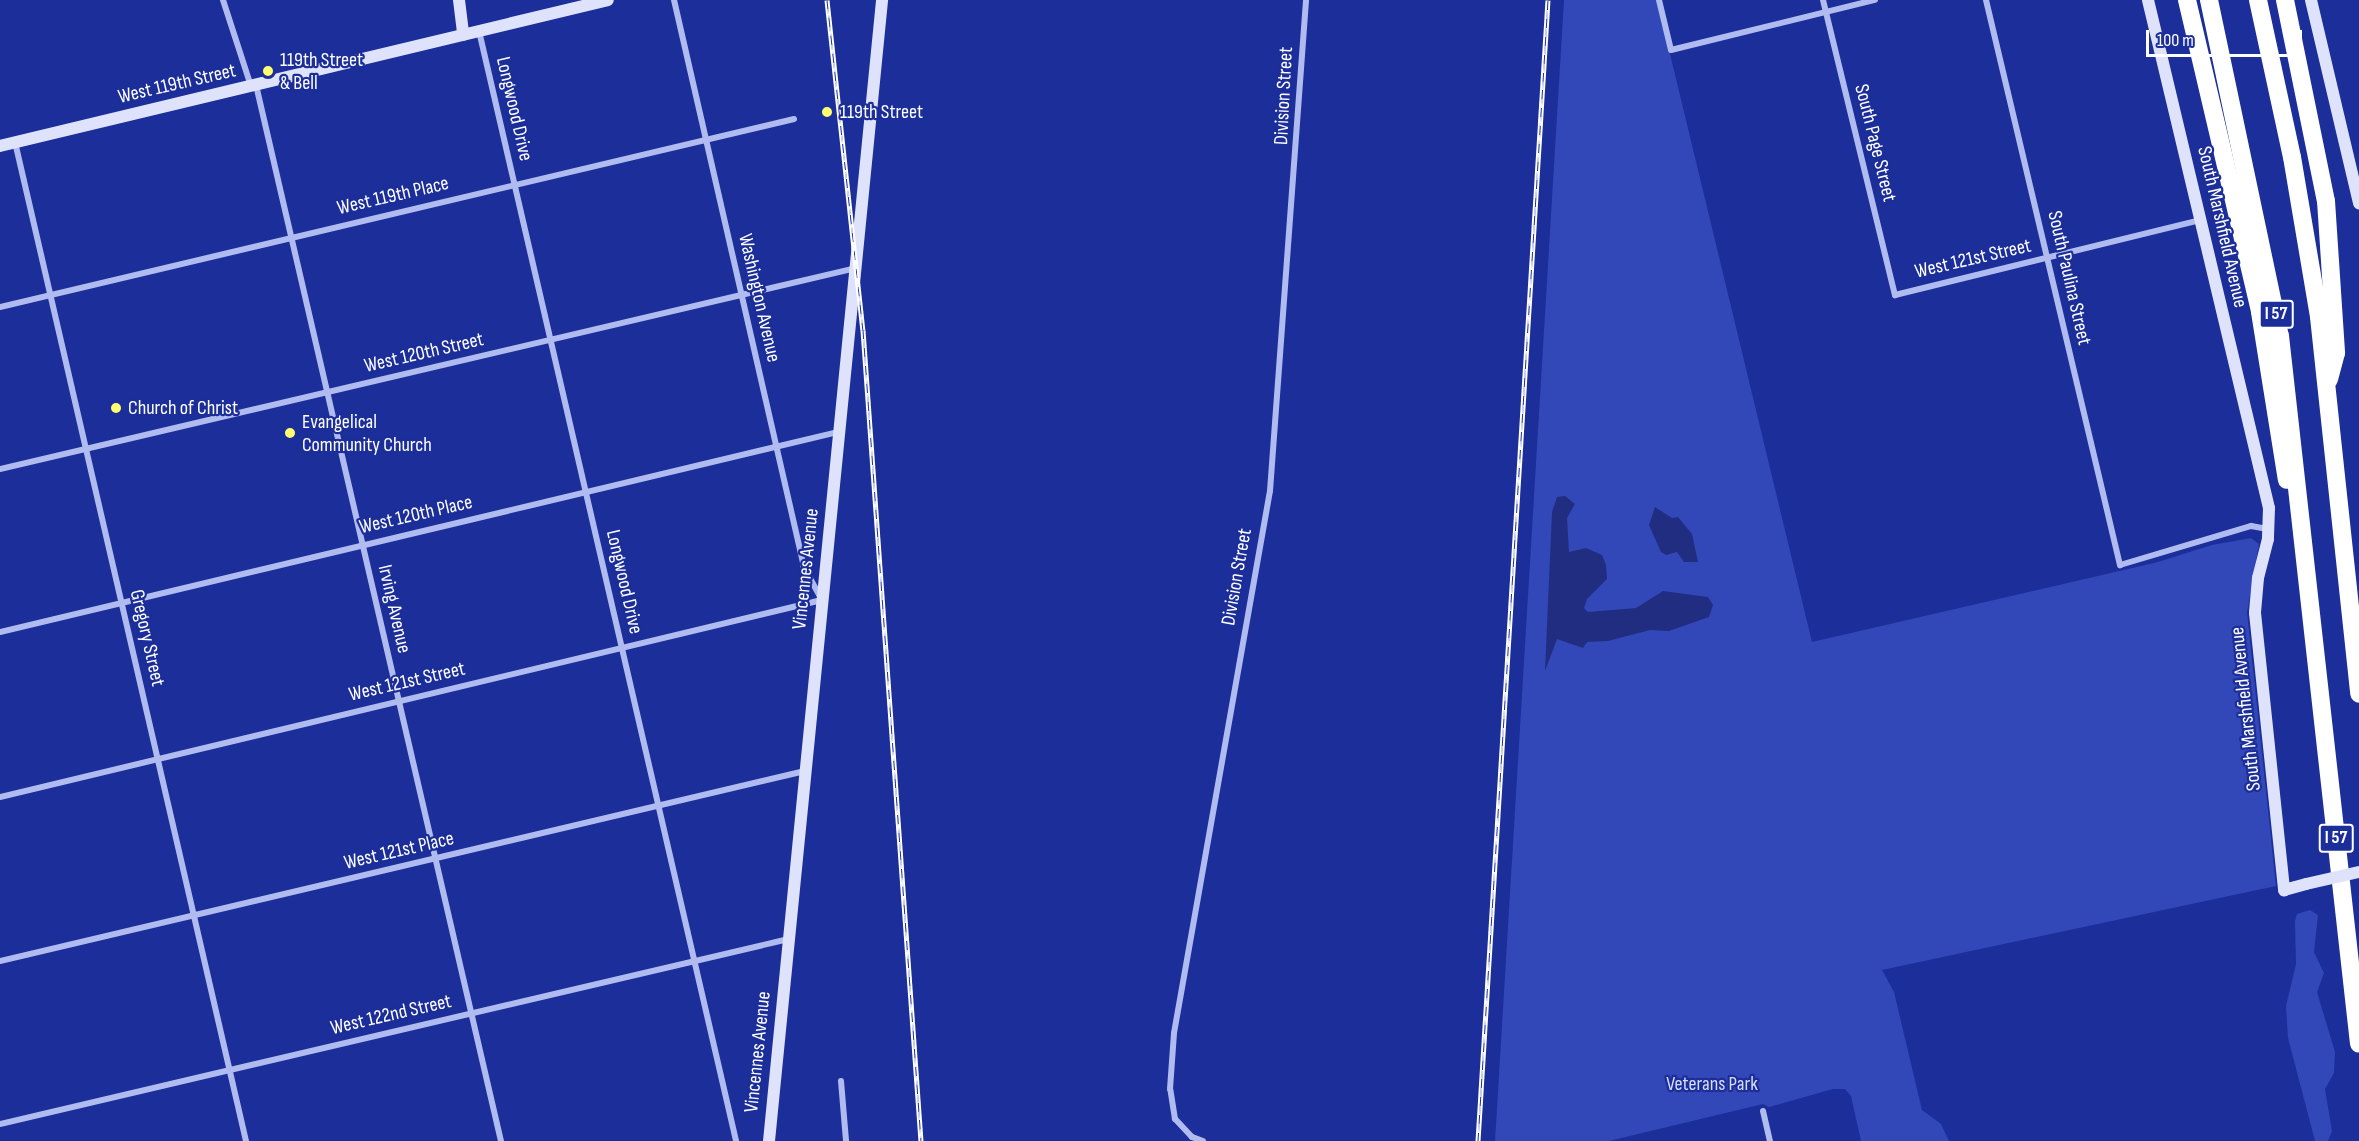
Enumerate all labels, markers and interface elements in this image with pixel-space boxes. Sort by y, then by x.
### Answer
scale bar [2149,18,2305,56]
text: 100 m [2157,30,2194,51]
street label: Division Street [1269,46,1299,146]
place label: 119th Street & Bell [280,48,363,95]
street label: Longwood Drive [490,55,538,163]
street label: West 119th Street [116,59,238,109]
marker: 119th Street & Bell [261,64,275,78]
street label: South Page Street [1849,82,1901,204]
place label: 119th Street [840,100,923,124]
marker: 119th Street [818,103,836,121]
street label: South Marshfield Avenue [2192,144,2252,310]
street label: West 119th Place [335,172,451,220]
street label: South Paulina Street [2042,209,2096,347]
street label: Washington Avenue [733,231,785,365]
street label: West 121st Street [1913,234,2033,284]
road number: I 57 [2258,299,2294,329]
street label: West 120th Street [362,328,486,378]
place label: Church of Christ [128,396,238,420]
marker: Church of Christ [109,401,123,415]
place label: Evangelical Community Church [302,410,432,457]
marker: Evangelical Community Church [283,426,297,440]
street label: West 120th Place [357,490,475,540]
street label: Vincennes Avenue [788,507,824,631]
street label: Division Street [1217,527,1257,627]
street label: Longwood Drive [600,528,648,636]
street label: Irving Avenue [372,562,416,656]
street label: Gregory Street [124,587,170,689]
street label: South Marshfield Avenue [2225,626,2267,792]
street label: West 121st Street [347,657,467,707]
road number: I 57 [2318,823,2354,853]
street label: West 121st Place [342,827,456,875]
street label: West 122nd Street [328,989,454,1041]
street label: Vincennes Avenue [740,990,776,1114]
park label: Veterans Park [1666,1072,1758,1096]

